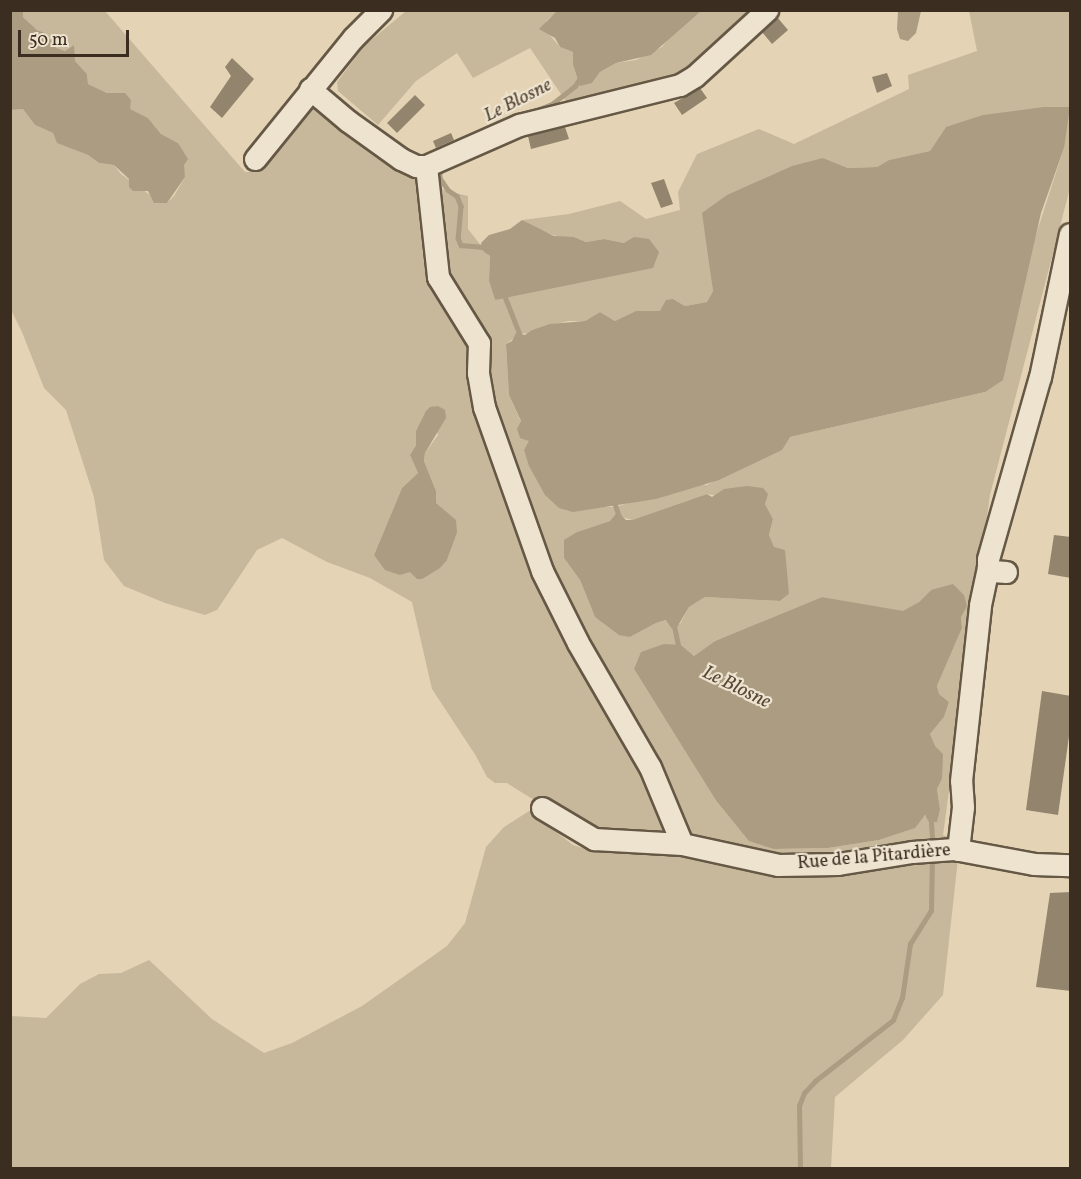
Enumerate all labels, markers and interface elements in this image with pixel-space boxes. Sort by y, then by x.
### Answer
scale bar [21,18,132,56]
text: 50 m [29,28,68,53]
water label: Le Blosne [480,74,556,128]
water label: Le Blosne [698,661,774,715]
street label: Rue de la Pitardière [797,841,951,875]

